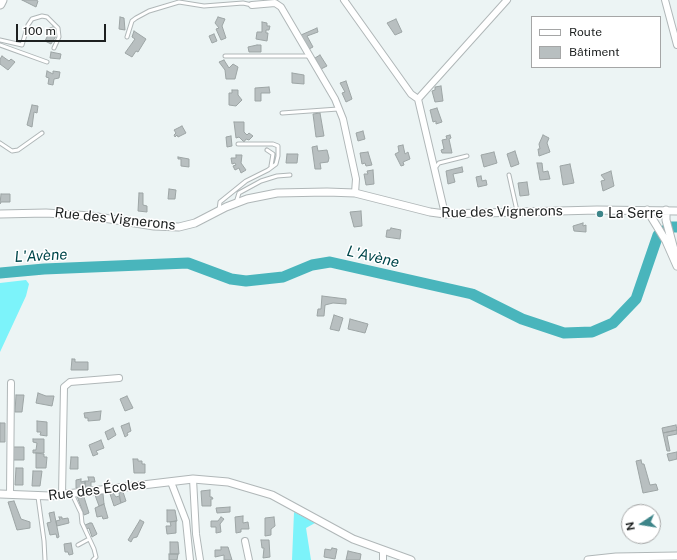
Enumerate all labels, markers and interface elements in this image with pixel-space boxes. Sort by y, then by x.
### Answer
scale bar [18,16,108,42]
legend [531,16,661,68]
text: 100 m [23,24,56,38]
text: Route [569,25,602,39]
text: Bâtiment [569,45,620,59]
street label: Rue des Vignerons [441,203,563,221]
street label: Rue des Vignerons [54,204,176,234]
place label: La Serre [608,206,663,222]
marker: La Serre [595,209,605,219]
water label: L'Avène [345,242,401,272]
water label: L'Avène [14,246,68,266]
street label: Rue des Écoles [47,476,147,504]
north arrow [621,504,661,544]
text: N [623,521,637,532]

